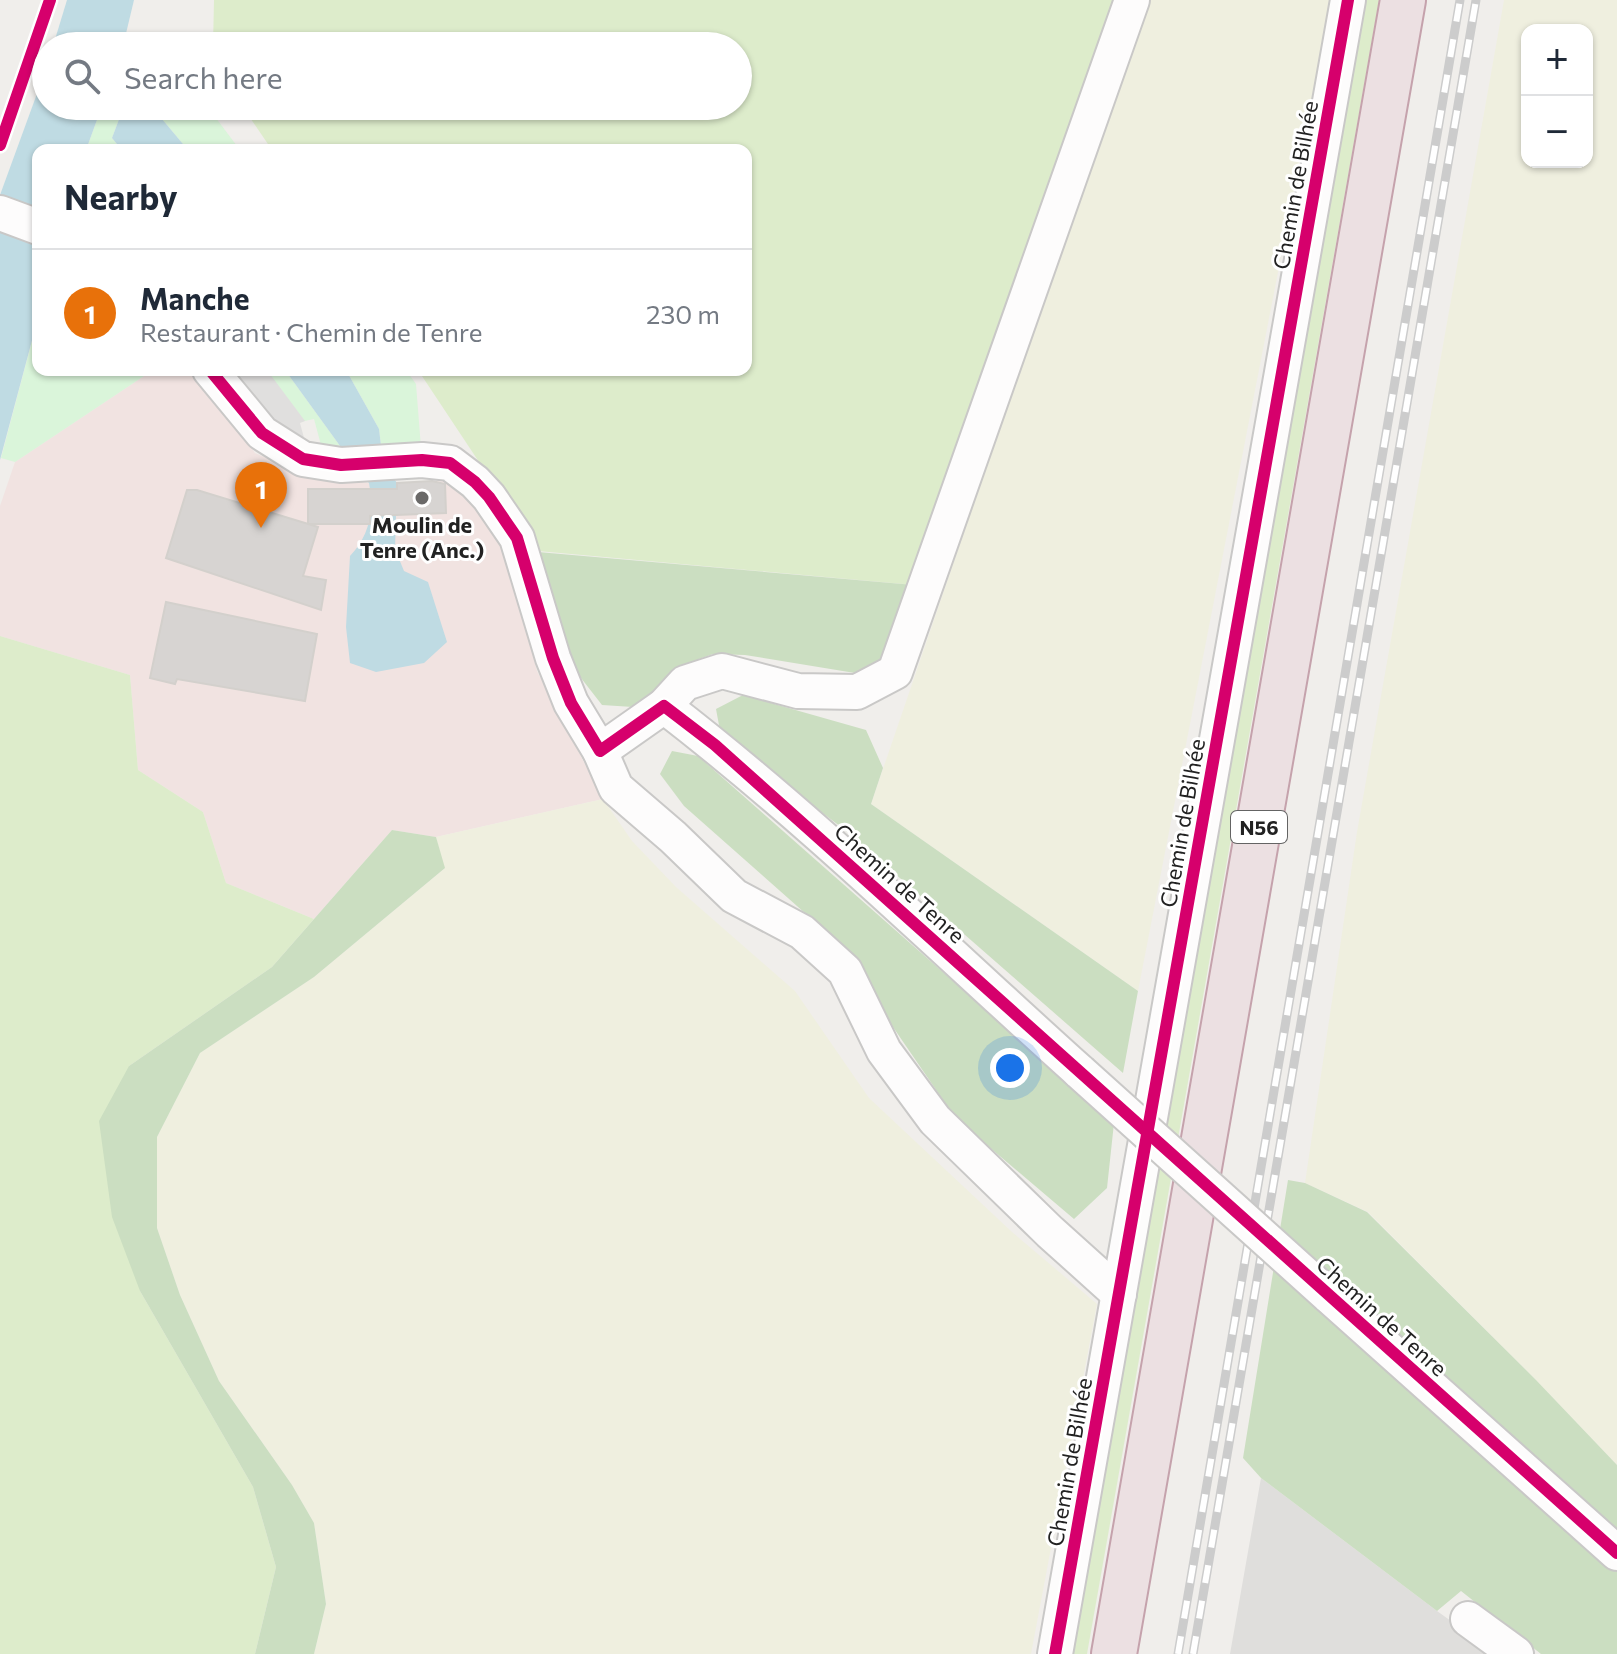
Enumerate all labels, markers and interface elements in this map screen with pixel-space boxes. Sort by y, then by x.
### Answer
map controls [1521,24,1593,168]
button: + [1521,24,1593,96]
search box [32,32,752,120]
icon: search [60,54,104,98]
text: Search here [124,58,283,95]
button: − [1521,96,1593,168]
street label: Chemin de Bilhée [1267,99,1323,271]
text: Nearby [64,175,178,217]
text: Manche [140,279,249,316]
text: 1 [84,298,96,329]
text: 230 m [646,298,720,329]
text: Restaurant · Chemin de Tenre [140,316,483,347]
pin: 1 [235,462,287,528]
marker: Moulin de Tenre (Anc.) [413,489,431,507]
place label: Moulin de Tenre (Anc.) [360,511,484,563]
street label: Chemin de Bilhée [1154,737,1210,909]
road number: N56 [1231,811,1287,843]
street label: Chemin de Tenre [829,817,971,949]
your location [990,1048,1030,1088]
street label: Chemin de Tenre [1311,1250,1453,1382]
street label: Chemin de Bilhée [1041,1376,1097,1548]

